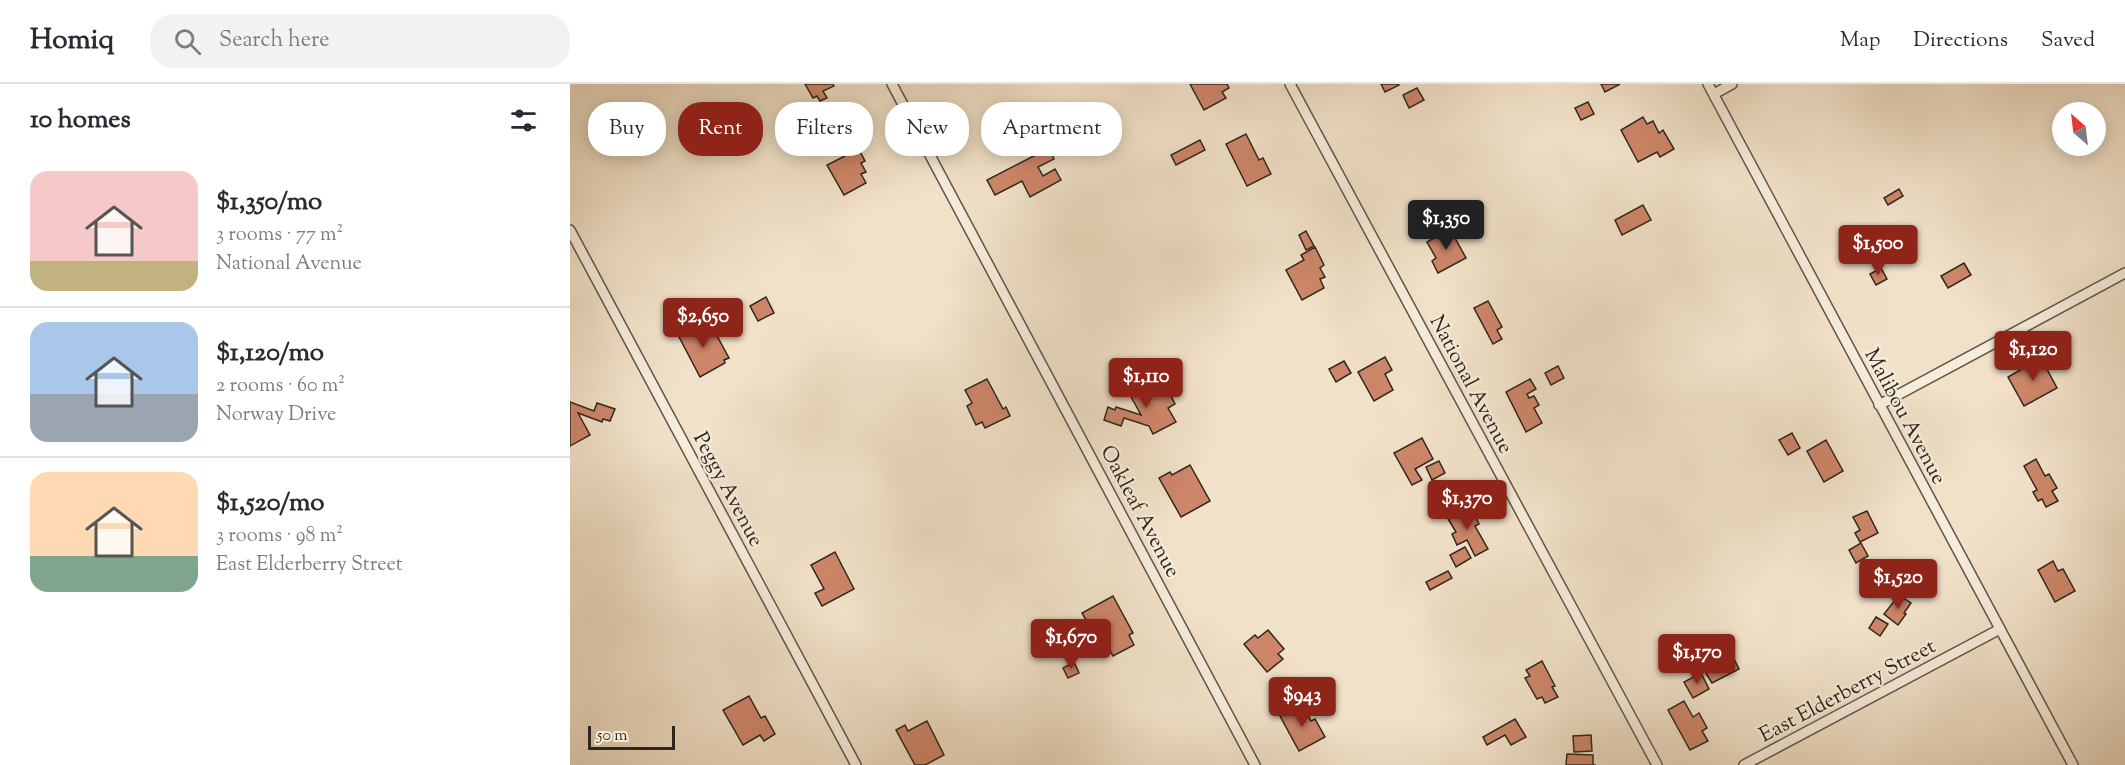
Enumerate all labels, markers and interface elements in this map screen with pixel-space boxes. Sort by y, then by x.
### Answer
search box [150,14,570,68]
text: Homiq [30,21,114,61]
icon: search [171,25,204,58]
text: Search here [219,25,329,57]
text: Map [1840,26,1880,56]
text: Directions [1913,26,2008,56]
text: Saved [2041,26,2095,56]
text: 10 homes [30,102,131,139]
chip: Buy [588,102,666,156]
chip: Rent [678,102,763,156]
chip: Filters [775,102,873,156]
chip: New [885,102,969,156]
chip: Apartment [981,102,1122,156]
north arrow [2052,102,2106,156]
map controls [2052,102,2106,156]
icon: filters [507,104,540,137]
text: $1,350/mo [216,184,322,221]
icon: home [78,195,150,267]
pin: $1,350 [1397,200,1495,251]
text: $1,350 [1422,205,1470,234]
text: 3 rooms · 77 m² [216,221,343,250]
pin: $1,500 [1829,225,1927,276]
text: $1,500 [1853,230,1903,259]
text: National Avenue [216,250,362,279]
pin: $2,650 [654,298,752,349]
text: $2,650 [677,303,729,332]
street label: National Avenue [1421,310,1519,460]
pin: $1,120 [1984,331,2082,382]
text: $1,120/mo [216,335,324,372]
text: $1,120 [2008,336,2058,365]
street label: Malibou Avenue [1856,344,1953,490]
icon: home [78,346,150,418]
pin: $1,110 [1097,358,1195,409]
text: $1,110 [1123,363,1169,392]
text: 2 rooms · 60 m² [216,372,345,401]
text: Norway Drive [216,401,336,430]
street label: Peggy Avenue [684,427,770,553]
street label: Oakleaf Avenue [1092,440,1187,583]
pin: $1,370 [1418,480,1516,531]
text: $1,520/mo [216,485,324,522]
text: $1,370 [1442,485,1492,514]
icon: home [78,496,150,568]
text: 3 rooms · 98 m² [216,522,343,551]
text: East Elderberry Street [216,551,403,580]
pin: $1,520 [1849,559,1947,610]
text: $1,520 [1873,564,1923,593]
pin: $1,670 [1022,619,1120,670]
text: $1,670 [1045,624,1097,653]
street label: East Elderberry Street [1754,633,1941,751]
pin: $1,170 [1648,634,1746,685]
text: $1,170 [1672,639,1722,668]
pin: $943 [1266,677,1338,728]
text: $943 [1283,682,1321,711]
scale bar [588,723,675,750]
text: 50 m [597,725,628,748]

